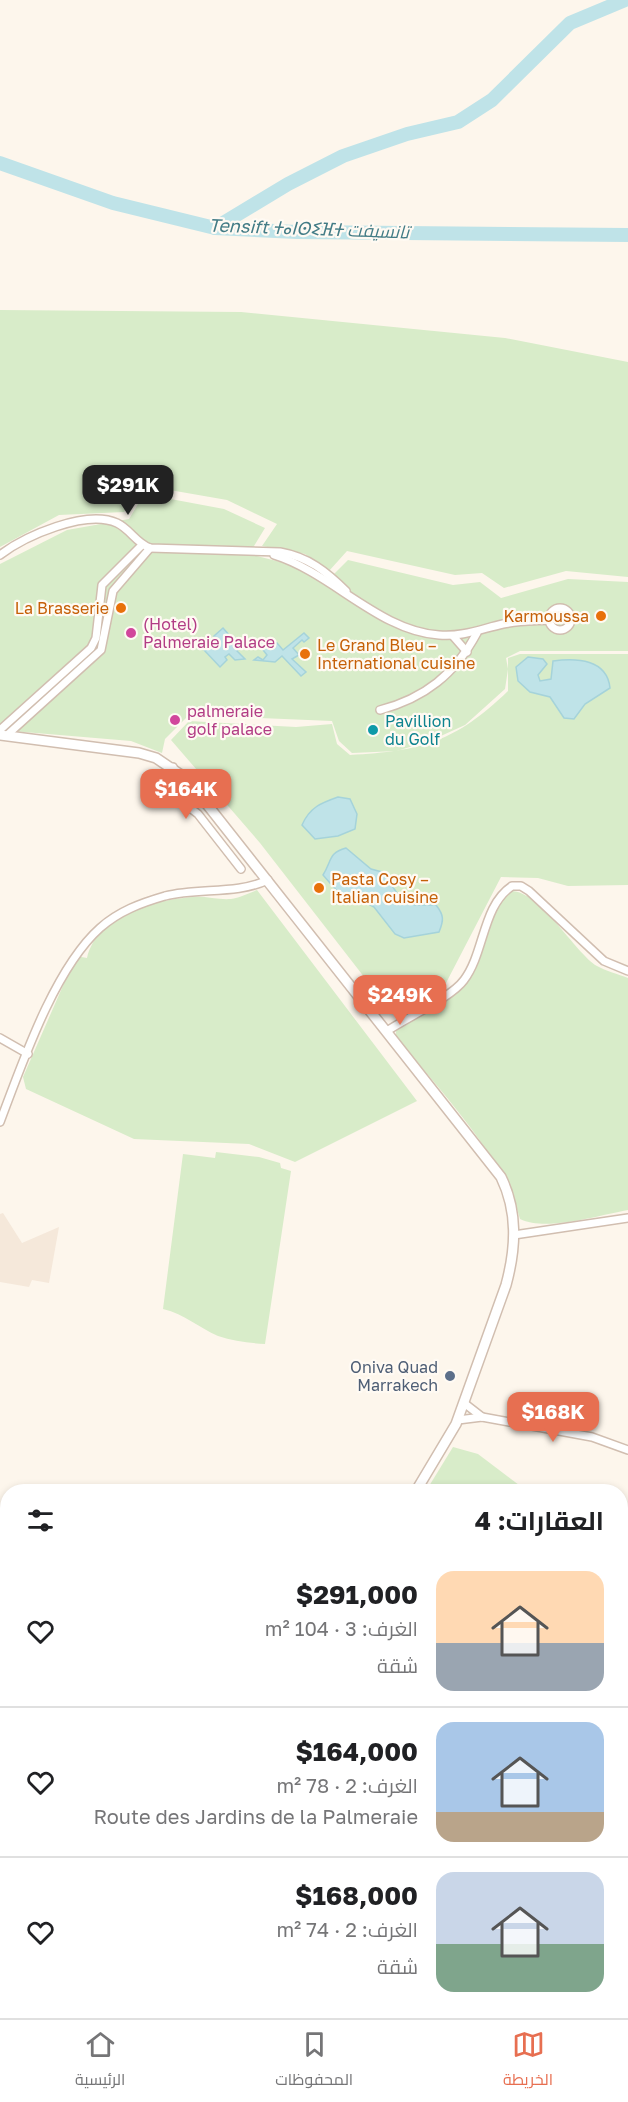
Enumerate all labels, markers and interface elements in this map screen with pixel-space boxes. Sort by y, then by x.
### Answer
water label: Tensift ⵜⴰⵏⵙⵉⴼⵜ تانسيفت [208,214,413,243]
pin: $291K [86,465,170,516]
text: $291K [96,472,160,496]
place label: La Brasserie [15,598,109,618]
marker: La Brasserie [114,601,128,615]
place label: Karmoussa [503,606,589,626]
marker: Karmoussa [594,609,608,623]
place label: (Hotel) Palmeraie Palace [143,614,275,652]
marker: (Hotel) Palmeraie Palace [124,626,138,640]
place label: Le Grand Bleu – International cuisine [317,635,475,673]
marker: Le Grand Bleu – International cuisine [298,647,312,661]
place label: palmeraie golf palace [187,701,272,739]
place label: Pavillion du Golf [385,711,451,749]
marker: palmeraie golf palace [168,713,182,727]
marker: Pavillion du Golf [366,723,380,737]
pin: $164K [144,769,228,820]
text: $164K [154,776,218,800]
place label: Pasta Cosy – Italian cuisine [331,869,438,907]
marker: Pasta Cosy – Italian cuisine [312,881,326,895]
pin: $249K [358,975,442,1026]
text: $249K [367,982,433,1006]
place label: Oniva Quad Marrakech [350,1357,438,1395]
marker: Oniva Quad Marrakech [443,1369,457,1383]
pin: $168K [511,1392,595,1443]
text: $168K [521,1399,585,1423]
icon: filters [24,1504,57,1537]
text: العقارات: 4 [475,1505,604,1536]
text: $291,000 [296,1579,418,1610]
icon: home [484,1595,556,1667]
icon: heart [24,1615,57,1648]
text: الغرف: 3 · 104 m² [265,1616,418,1640]
text: شقة [377,1653,418,1677]
text: $164,000 [295,1736,418,1767]
icon: home [484,1746,556,1818]
icon: heart [24,1766,57,1799]
text: الغرف: 2 · 78 m² [276,1773,418,1797]
text: Route des Jardins de la Palmeraie [93,1804,418,1828]
text: $168,000 [295,1880,418,1911]
icon: home [484,1896,556,1968]
icon: heart [24,1916,57,1949]
text: الغرف: 2 · 74 m² [276,1917,418,1941]
text: شقة [377,1954,418,1978]
tab: الرئيسية [75,2028,125,2094]
tab: المحفوظات [275,2028,353,2094]
tab: الخريطة [503,2028,553,2094]

